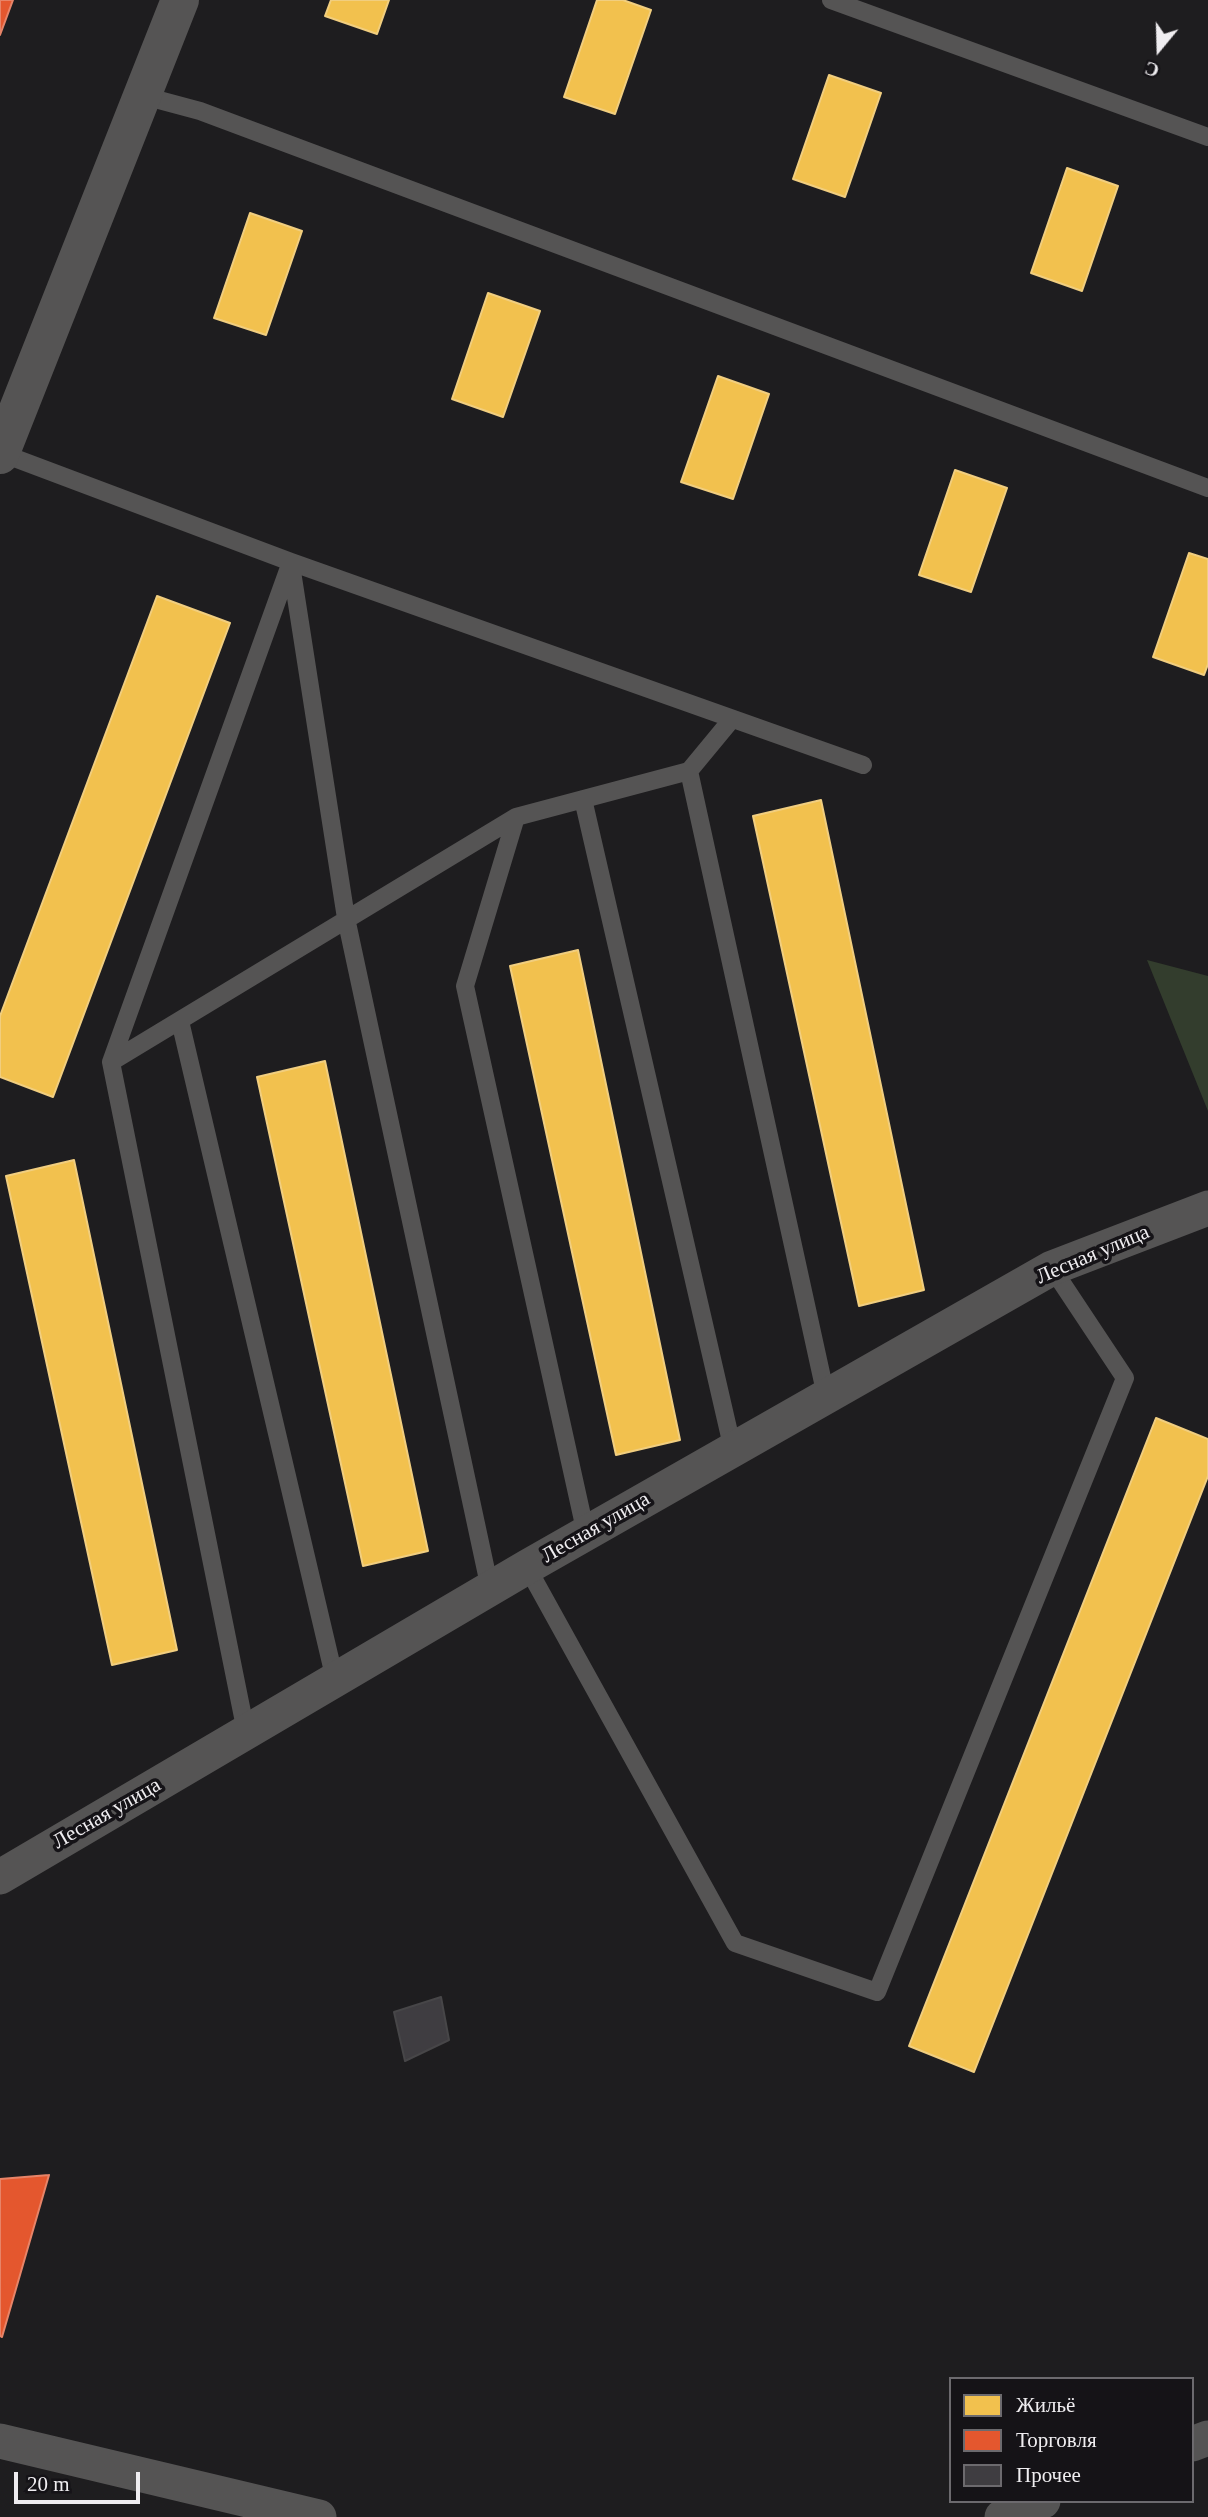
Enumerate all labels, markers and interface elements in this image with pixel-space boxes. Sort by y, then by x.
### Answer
north arrow [1124,14,1194,84]
text: С [1142,57,1162,81]
street label: Лесная улица [1033,1220,1153,1290]
street label: Лесная улица [537,1487,655,1569]
street label: Лесная улица [48,1773,166,1855]
legend [949,2377,1194,2503]
text: Жильё [1016,2393,1075,2417]
text: Торговля [1016,2428,1097,2452]
scale bar [18,2458,144,2502]
text: Прочее [1016,2463,1081,2487]
text: 20 m [27,2472,70,2496]

